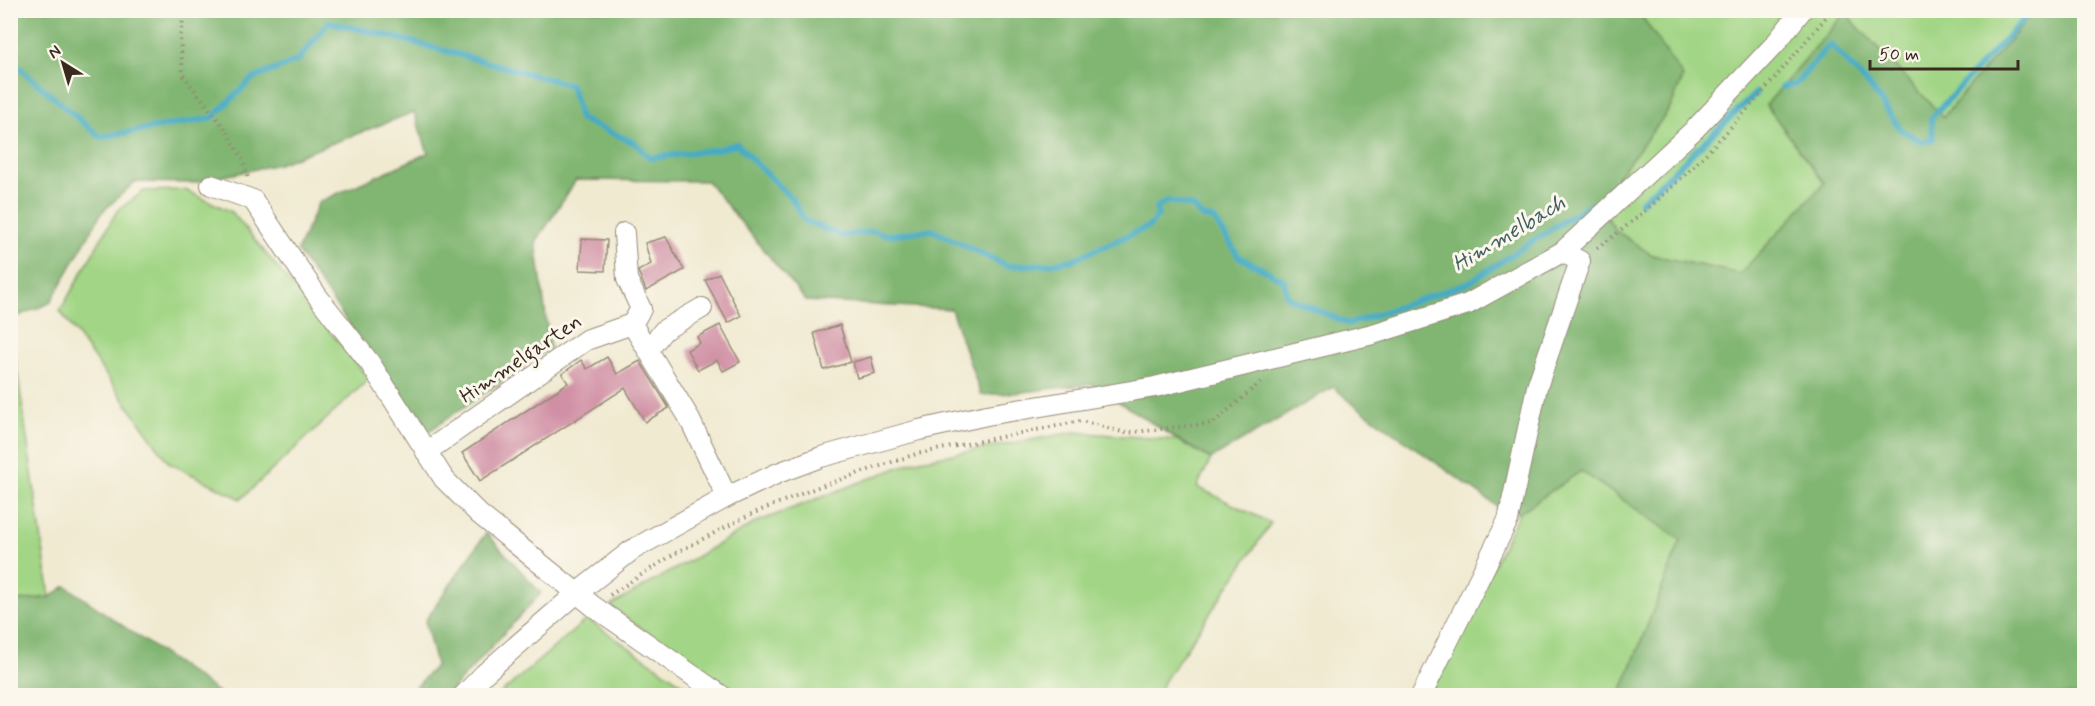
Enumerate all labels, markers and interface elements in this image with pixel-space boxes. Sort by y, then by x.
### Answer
north arrow [33,33,93,93]
scale bar [1870,33,2018,71]
text: N [44,41,65,64]
text: 50 m [1879,43,1919,67]
water label: Himmelbach [1447,189,1571,279]
street label: Himmelgarten [454,308,589,412]

